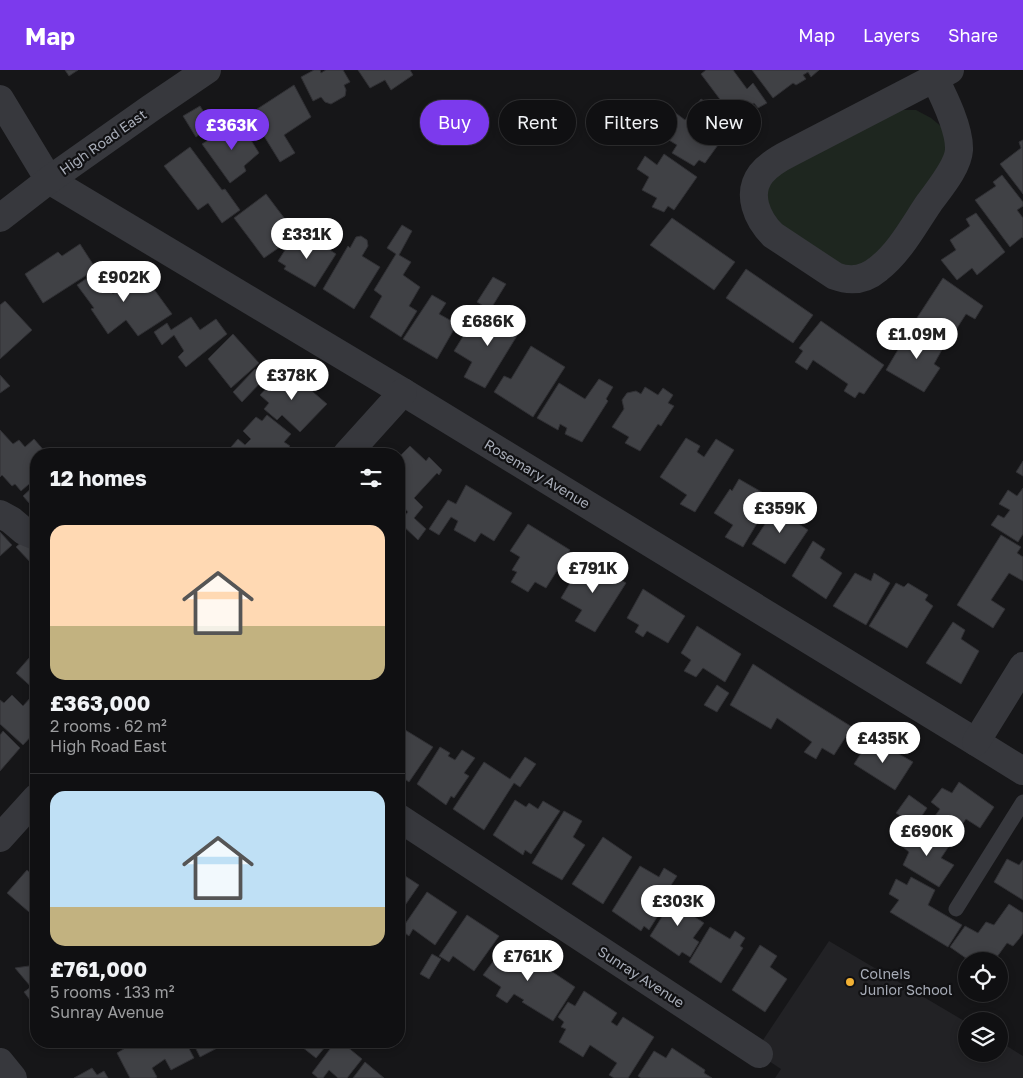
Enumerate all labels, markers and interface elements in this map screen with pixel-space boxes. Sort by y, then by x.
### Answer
text: Map [25,21,75,50]
text: Map [798,24,835,46]
text: Layers [863,24,920,46]
text: Share [948,24,998,46]
chip: Buy [420,100,489,145]
chip: Rent [499,100,576,145]
chip: Filters [586,100,677,145]
chip: New [687,100,761,145]
street label: High Road East [56,105,149,178]
pin: £363K [197,108,267,151]
text: £363K [206,115,258,135]
pin: £331K [272,218,342,260]
text: £331K [282,224,332,244]
pin: £902K [89,260,159,303]
text: £902K [98,267,150,287]
pin: £686K [453,304,523,347]
text: £686K [462,311,514,331]
pin: £1.09M [876,318,958,360]
text: £1.09M [888,324,946,344]
pin: £378K [257,358,327,401]
text: £378K [267,365,317,385]
street label: Rosemary Avenue [481,435,593,512]
icon: filters [357,464,385,492]
text: 12 homes [50,465,147,491]
pin: £359K [745,492,815,534]
text: £359K [754,498,806,518]
pin: £791K [558,552,628,594]
icon: home [173,558,263,648]
text: £791K [568,558,618,578]
text: £363,000 [50,690,151,716]
text: 2 rooms · 62 m² [50,716,167,736]
pin: £435K [848,722,918,764]
text: £435K [857,728,909,748]
text: High Road East [50,736,167,756]
pin: £690K [892,814,962,857]
text: £690K [901,821,953,841]
icon: home [173,823,263,913]
pin: £303K [643,884,713,927]
text: £303K [652,891,704,911]
pin: £761K [493,940,563,982]
street label: Sunray Avenue [595,942,688,1011]
text: £761K [503,946,553,966]
map controls [958,952,1008,1062]
button: locate [958,952,1008,1002]
text: £761,000 [50,956,147,982]
place label: Colneis Junior School [860,965,952,998]
marker: Colneis Junior School [844,976,856,988]
text: 5 rooms · 133 m² [50,982,174,1002]
text: Sunray Avenue [50,1002,164,1022]
button: layers [958,1012,1008,1062]

